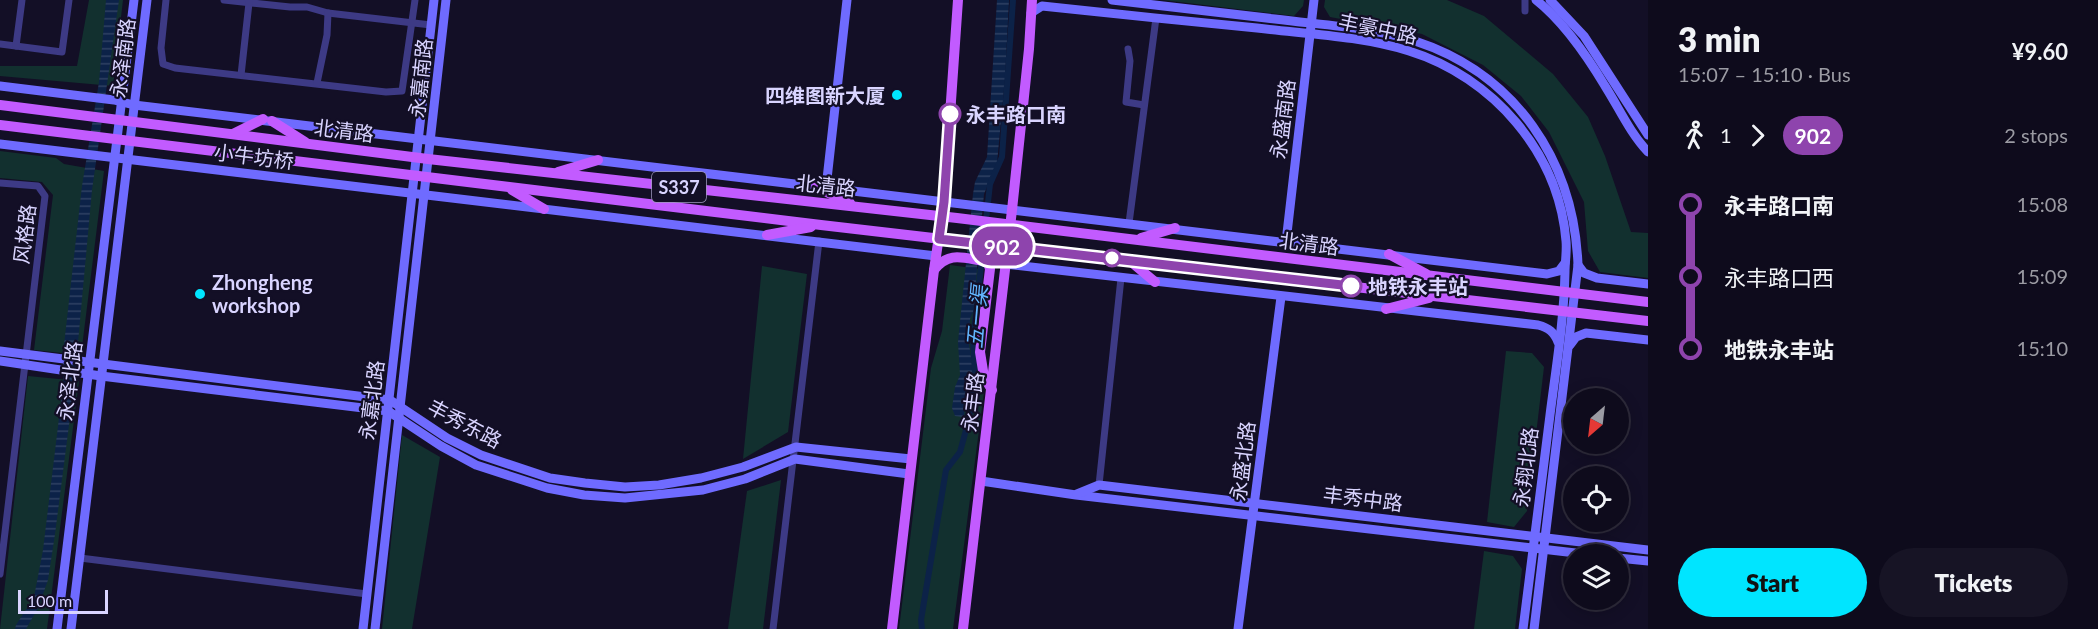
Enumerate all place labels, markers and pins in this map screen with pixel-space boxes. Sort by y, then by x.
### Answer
place label: 四维图新大厦 [765,83,885,107]
marker: 四维图新大厦 [890,88,904,102]
place label: 永丰路口南 [966,102,1066,126]
marker: 永丰路口南 [939,103,961,125]
unlabelled marker [1103,249,1121,267]
place label: Zhongheng workshop [212,270,313,317]
place label: 地铁永丰站 [1368,274,1468,298]
marker: 地铁永丰站 [1340,275,1362,297]
marker: Zhongheng workshop [193,287,207,301]

